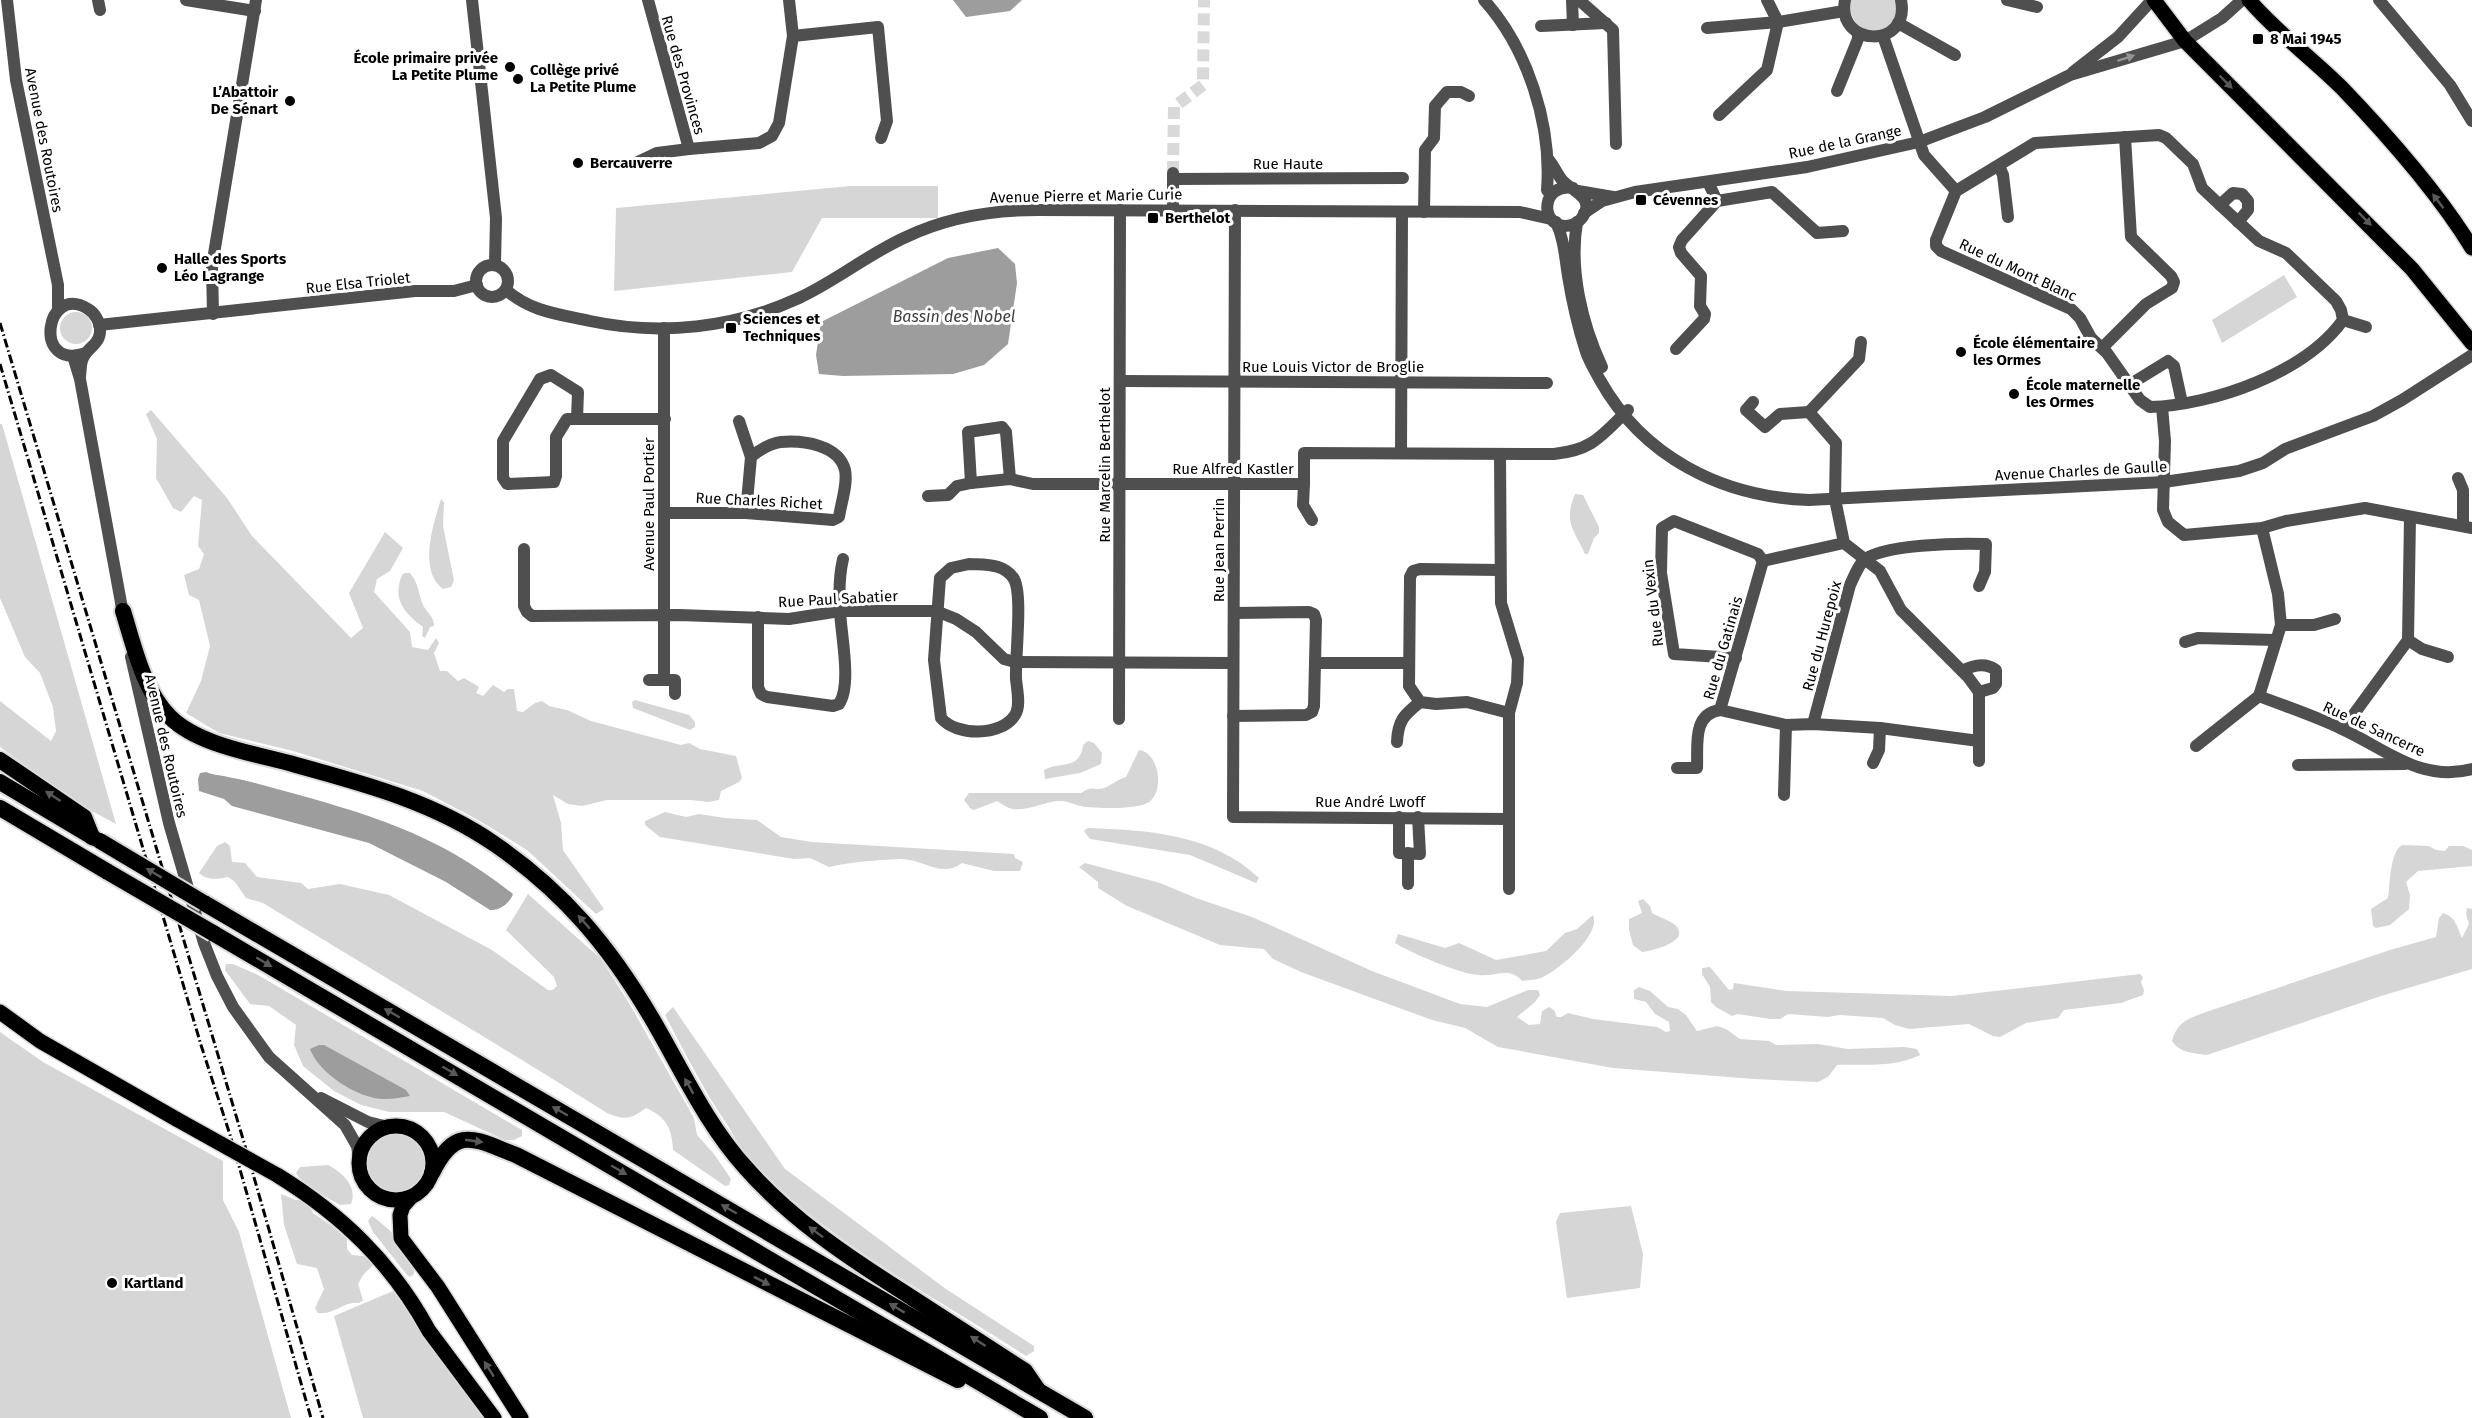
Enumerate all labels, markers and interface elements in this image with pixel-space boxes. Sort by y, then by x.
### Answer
street label: Rue des Provinces [657,13,709,137]
place label: 8 Mai 1945 [2270,30,2342,48]
marker: 8 Mai 1945 [2251,32,2265,46]
place label: École primaire privée La Petite Plume [353,49,498,84]
one-way arrow [2117,53,2135,62]
marker: École primaire privée La Petite Plume [503,60,517,74]
place label: Collège privé La Petite Plume [530,61,636,96]
street label: Avenue des Routoires [21,66,67,214]
marker: Collège privé La Petite Plume [511,72,525,86]
one-way arrow [2218,75,2232,89]
place label: L’Abattoir De Sénart [211,83,279,118]
marker: L’Abattoir De Sénart [283,94,297,108]
street label: Rue de la Grange [1787,121,1903,163]
place label: Bercauverre [590,154,673,172]
street label: Rue Haute [1253,155,1323,173]
marker: Bercauverre [571,156,585,170]
street label: Avenue Pierre et Marie Curie [989,185,1183,207]
place label: Cévennes [1653,191,1718,209]
marker: Cévennes [1634,193,1648,207]
one-way arrow [2433,193,2445,208]
place label: Berthelot [1165,209,1230,227]
marker: Berthelot [1146,211,1160,225]
one-way arrow [2357,212,2371,226]
street label: Rue du Mont Blanc [1956,235,2080,305]
place label: Halle des Sports Léo Lagrange [174,250,286,285]
marker: Halle des Sports Léo Lagrange [155,261,169,275]
street label: Rue Elsa Triolet [305,268,412,297]
water label: Bassin des Nobel [893,307,1015,326]
place label: Sciences et Techniques [743,310,820,345]
marker: Sciences et Techniques [724,321,738,335]
place label: École élémentaire les Ormes [1973,334,2095,369]
marker: École élémentaire les Ormes [1954,345,1968,359]
street label: Rue Louis Victor de Broglie [1242,358,1424,376]
place label: École maternelle les Ormes [2026,376,2140,411]
street label: Rue Marcelin Berthelot [1096,387,1114,543]
marker: École maternelle les Ormes [2007,387,2021,401]
street label: Avenue Paul Portier [640,437,658,571]
street label: Avenue Charles de Gaulle [1994,457,2168,485]
street label: Rue Alfred Kastler [1172,460,1294,478]
street label: Rue Charles Richet [695,489,824,513]
street label: Rue Jean Perrin [1210,498,1228,602]
street label: Rue du Vexin [1639,558,1667,648]
street label: Rue du Hurepoix [1799,578,1846,693]
street label: Rue Paul Sabatier [778,587,899,611]
street label: Rue du Gatinais [1700,594,1746,702]
street label: Avenue des Routoires [141,672,191,820]
street label: Rue de Sancerre [2320,697,2428,761]
one-way arrow [45,791,61,802]
street label: Rue André Lwoff [1315,793,1426,811]
one-way arrow [146,868,162,879]
one-way arrow [578,914,591,930]
one-way arrow [256,957,272,968]
one-way arrow [384,1007,400,1018]
one-way arrow [442,1066,459,1076]
one-way arrow [685,1077,695,1094]
one-way arrow [551,1106,568,1116]
one-way arrow [464,1137,483,1146]
one-way arrow [611,1164,627,1175]
one-way arrow [721,1204,737,1215]
one-way arrow [808,1227,823,1239]
place label: Kartland [124,1274,184,1292]
marker: Kartland [105,1276,119,1290]
one-way arrow [753,1276,770,1286]
one-way arrow [889,1303,905,1314]
one-way arrow [969,1335,986,1346]
one-way arrow [484,1361,495,1377]

